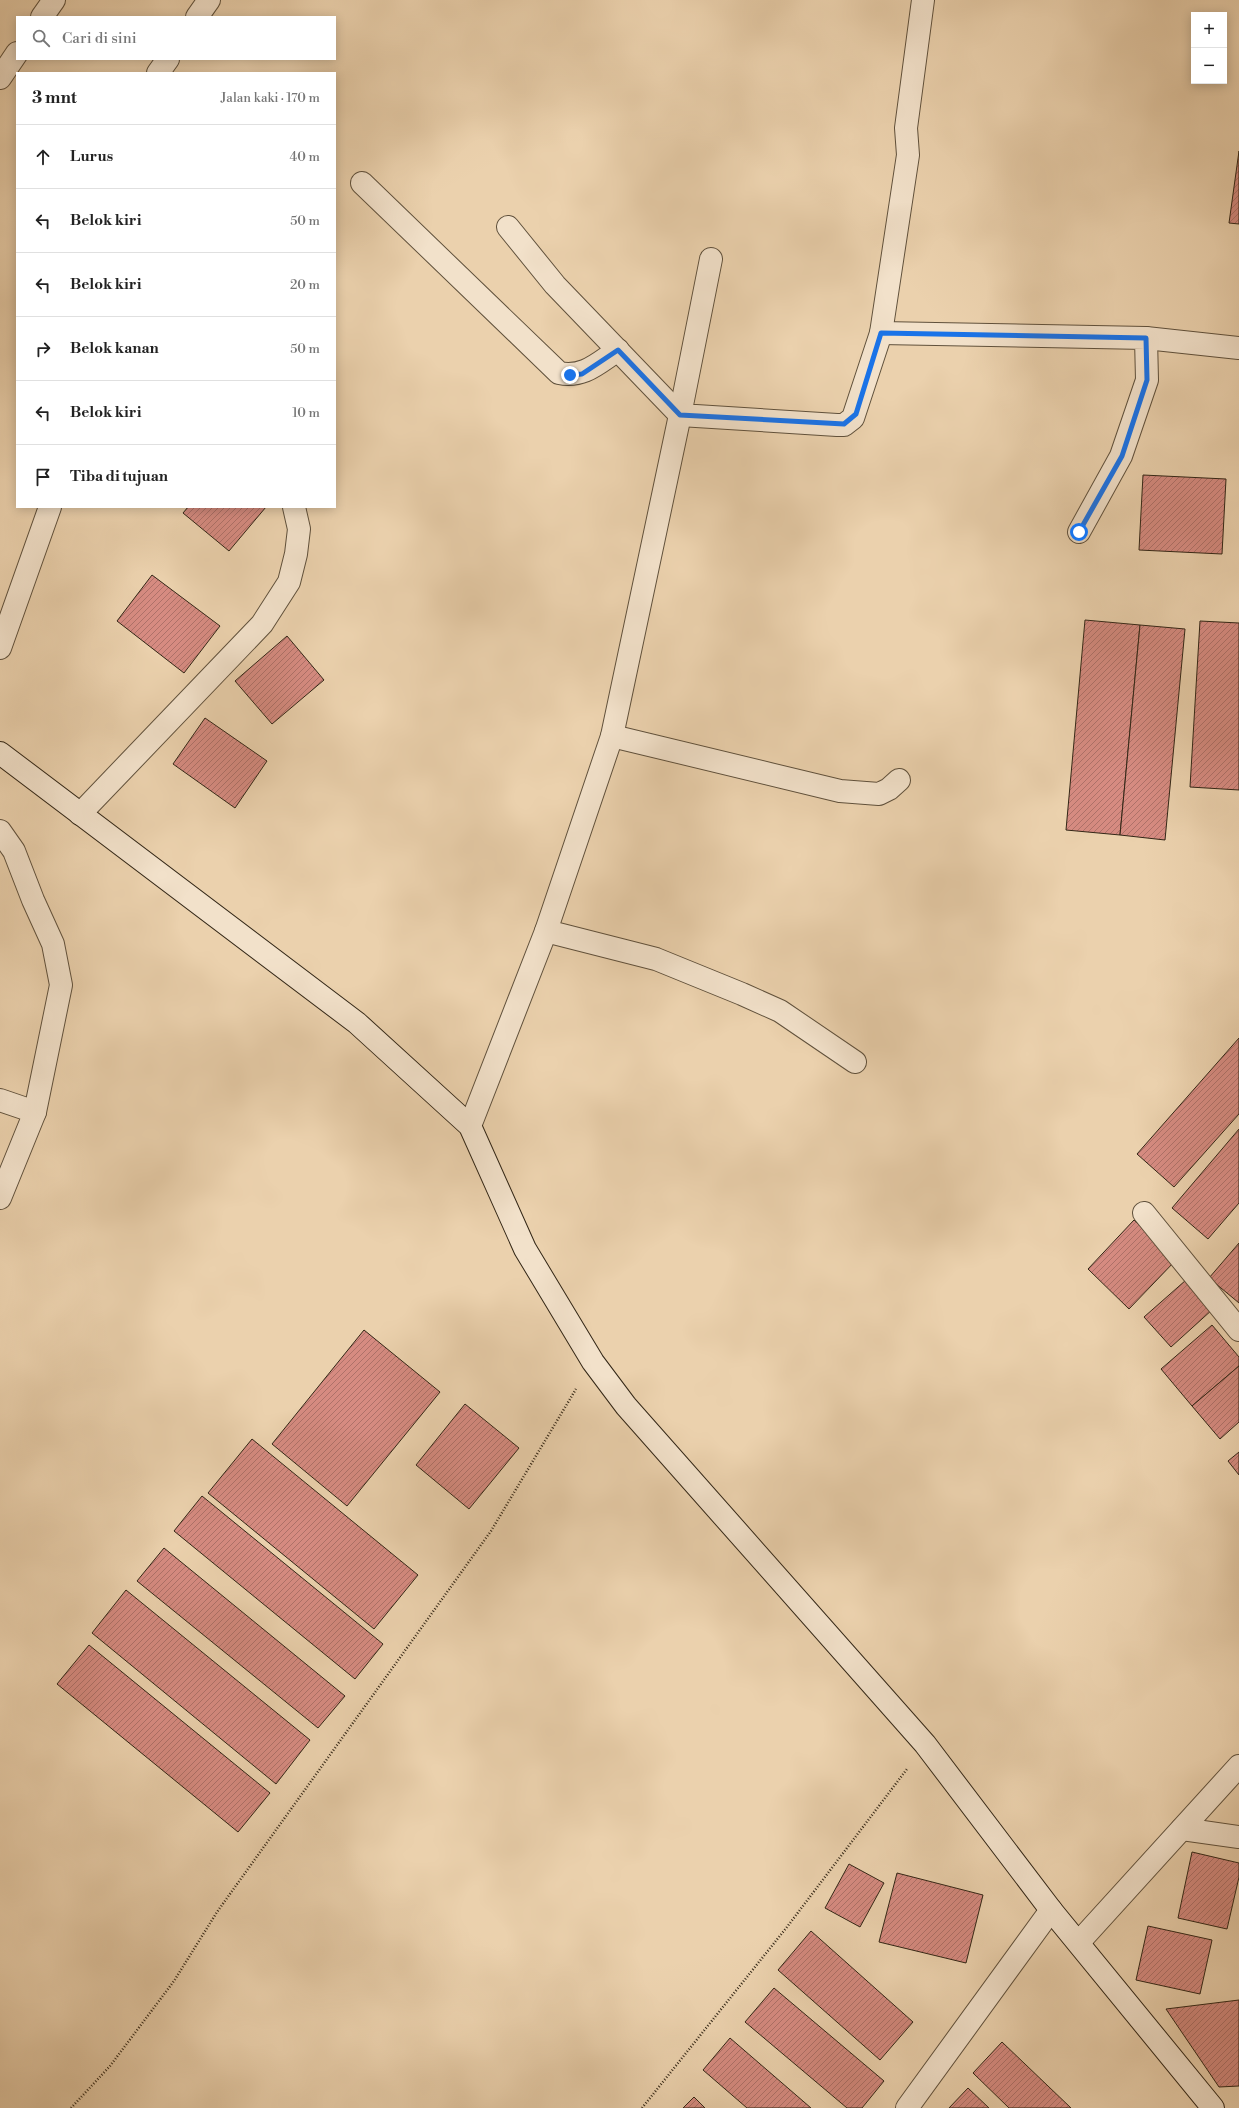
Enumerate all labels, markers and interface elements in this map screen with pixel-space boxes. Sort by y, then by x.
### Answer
map controls [1191,12,1227,84]
button: + [1191,12,1227,48]
search box [16,16,336,60]
icon: search [30,27,52,49]
text: Cari di sini [62,29,137,48]
button: − [1191,48,1227,84]
text: 3 mnt [32,87,77,109]
text: Jalan kaki · 170 m [221,90,320,106]
icon: ahead [32,146,54,168]
text: Lurus [70,147,113,166]
text: 40 m [290,149,320,165]
icon: left [32,210,54,232]
text: Belok kiri [70,211,141,230]
text: 50 m [290,213,320,229]
icon: left [32,274,54,296]
text: Belok kiri [70,275,141,294]
text: 20 m [290,277,320,293]
icon: right [32,338,54,360]
text: Belok kanan [70,339,159,358]
text: 50 m [290,341,320,357]
route end [561,366,579,384]
icon: left [32,402,54,424]
text: Belok kiri [70,403,141,422]
text: 10 m [292,405,320,421]
icon: arrive [32,466,54,488]
text: Tiba di tujuan [70,467,168,486]
route start [1070,523,1088,541]

